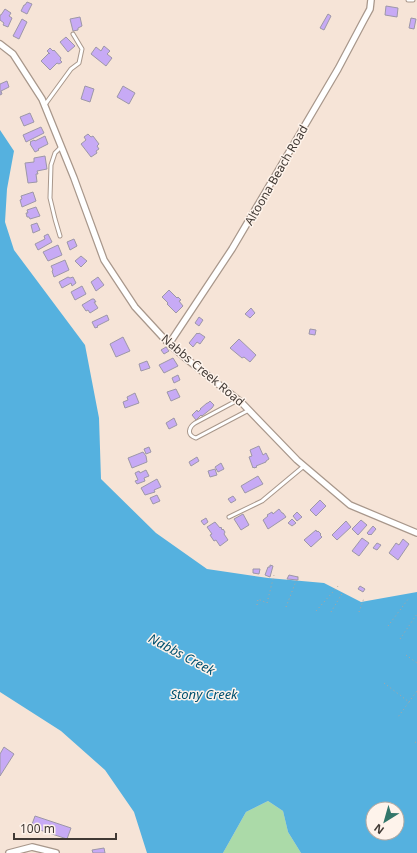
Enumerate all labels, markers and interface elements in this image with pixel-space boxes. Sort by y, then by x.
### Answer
street label: Altoona Beach Road [240,122,312,228]
street label: Nabbs Creek Road [158,330,248,410]
water label: Nabbs Creek [146,629,219,679]
water label: Stony Creek [170,685,238,703]
north arrow [365,801,405,841]
scale bar [14,815,116,841]
text: 100 m [20,820,55,837]
text: N [371,821,387,838]

